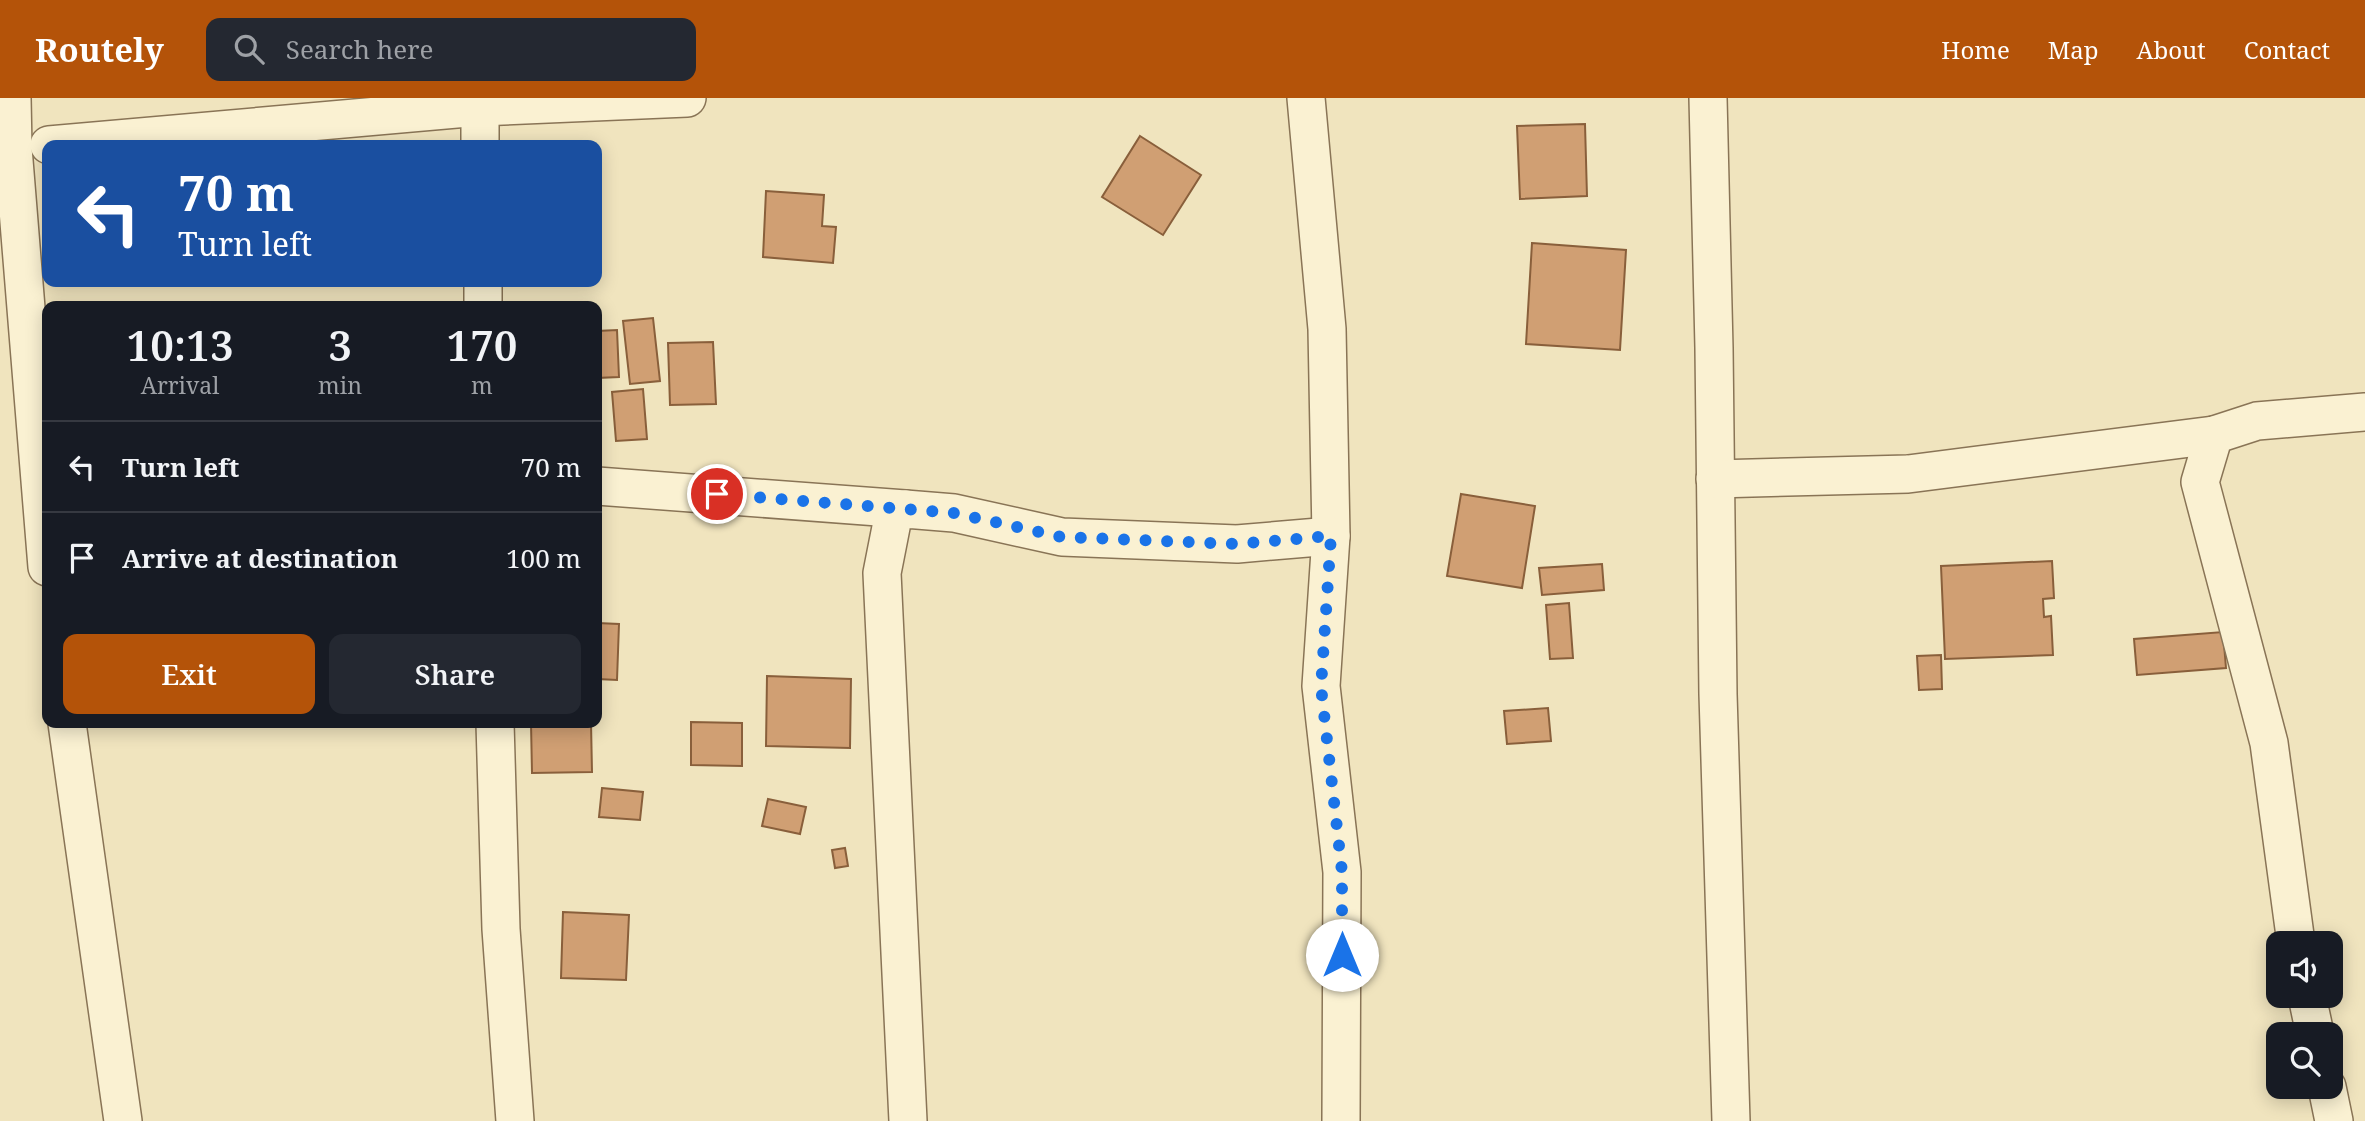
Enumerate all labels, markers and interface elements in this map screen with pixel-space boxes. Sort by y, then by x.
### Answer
search box [206,18,696,81]
text: Routely [35,27,164,72]
icon: search [230,30,268,68]
text: Search here [286,31,433,67]
text: Home [1941,33,2010,66]
text: Map [2048,33,2099,66]
text: About [2137,33,2206,66]
text: Contact [2244,33,2330,66]
text: 70 m [178,159,294,225]
icon: left [63,168,154,259]
text: Turn left [178,222,312,265]
text: 10:13 [127,316,234,373]
text: 3 [328,316,352,373]
text: 170 [447,316,517,373]
text: Arrival [141,369,219,401]
text: min [318,369,362,401]
text: m [471,369,493,401]
icon: left [63,448,101,486]
text: Turn left [122,449,239,485]
text: 70 m [521,449,581,485]
pin [687,464,747,524]
icon: arrive [698,475,736,513]
icon: arrive [63,539,101,577]
text: Arrive at destination [122,540,398,576]
text: 100 m [506,540,581,576]
button: Exit [63,634,315,714]
button: Share [329,634,581,714]
position arrow [1305,918,1379,992]
map controls [2266,931,2343,1099]
button: sound [2266,931,2343,1008]
button: search [2266,1022,2343,1099]

